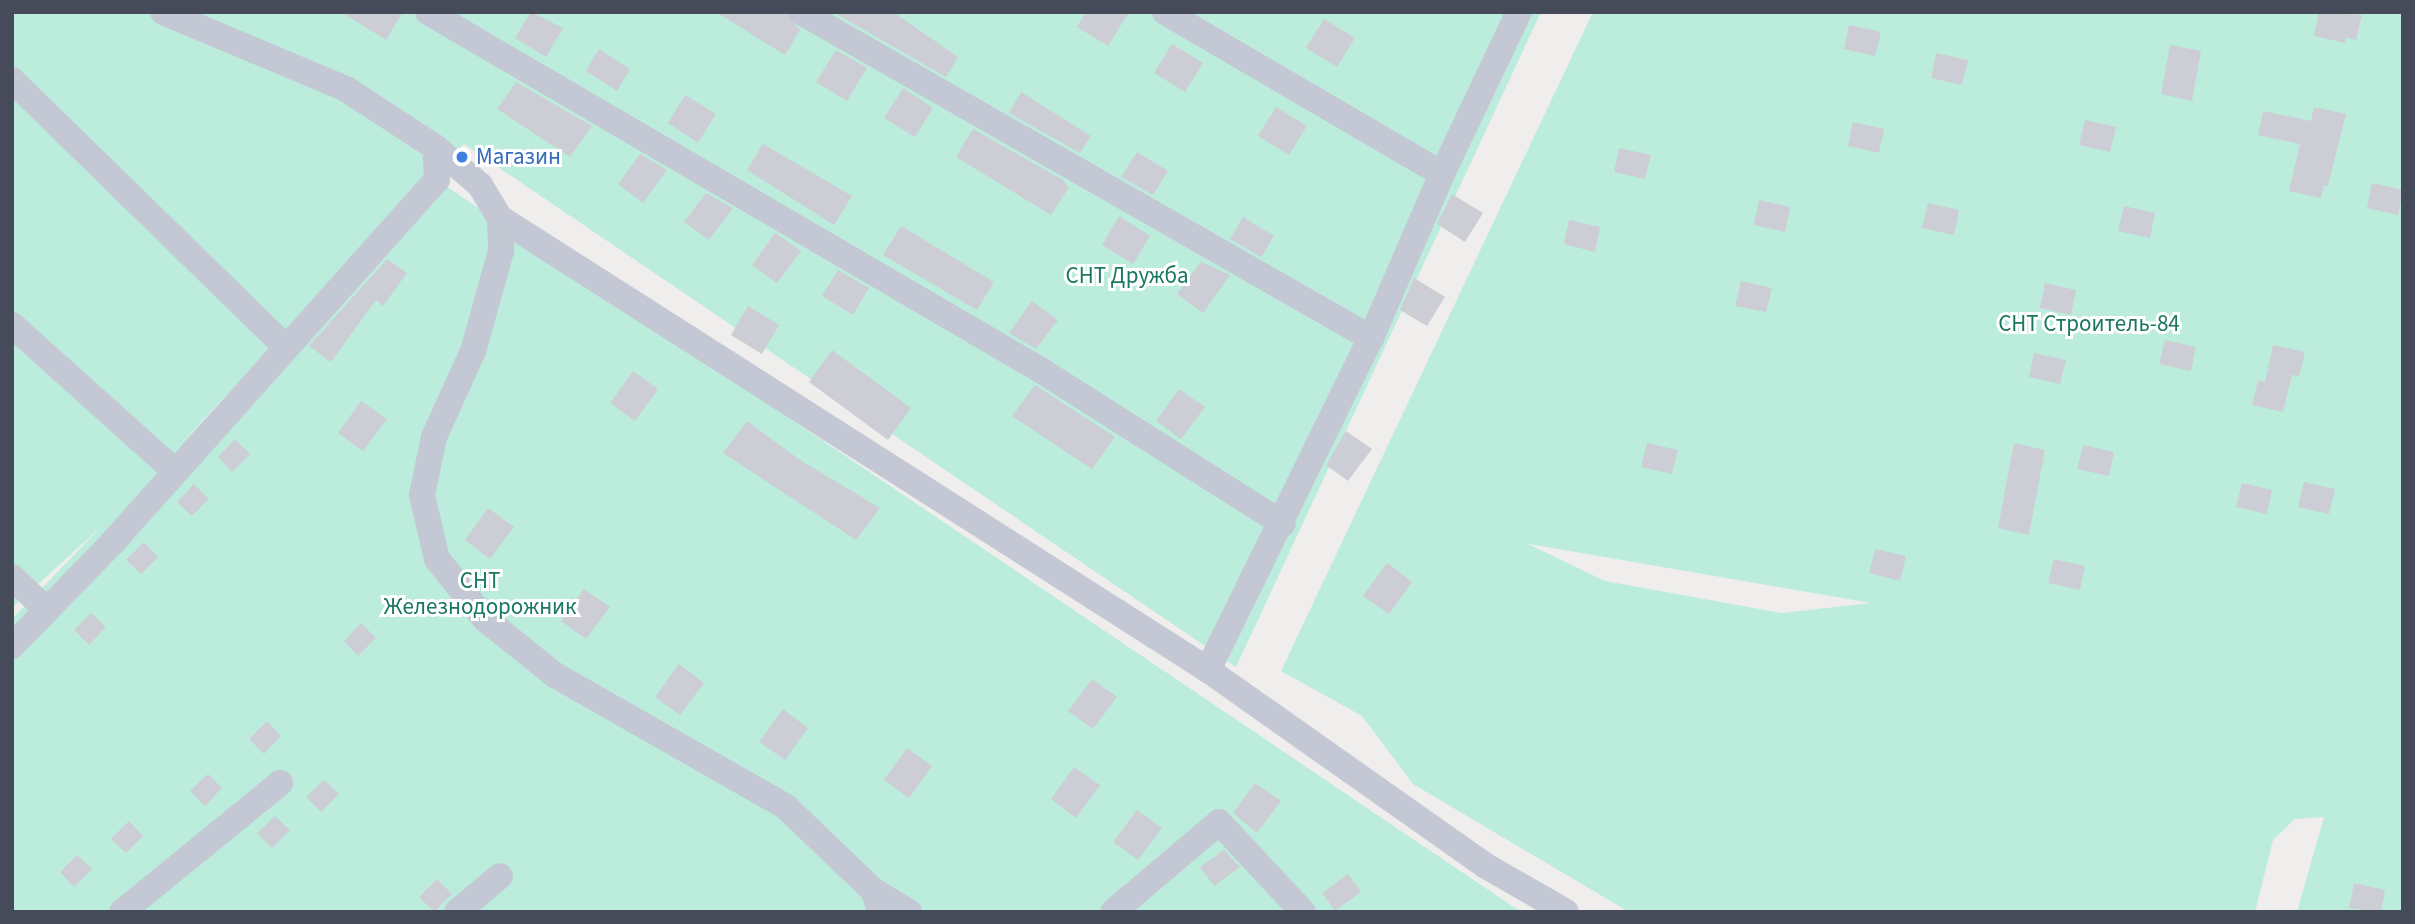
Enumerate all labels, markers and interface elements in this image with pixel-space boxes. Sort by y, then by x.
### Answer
place label: Магазин [476,143,561,171]
marker: Магазин [454,149,470,165]
park label: СНТ Дружба [1066,262,1188,290]
park label: СНТ Строитель-84 [1998,310,2180,338]
park label: СНТ Железнодорожник [384,567,576,621]

